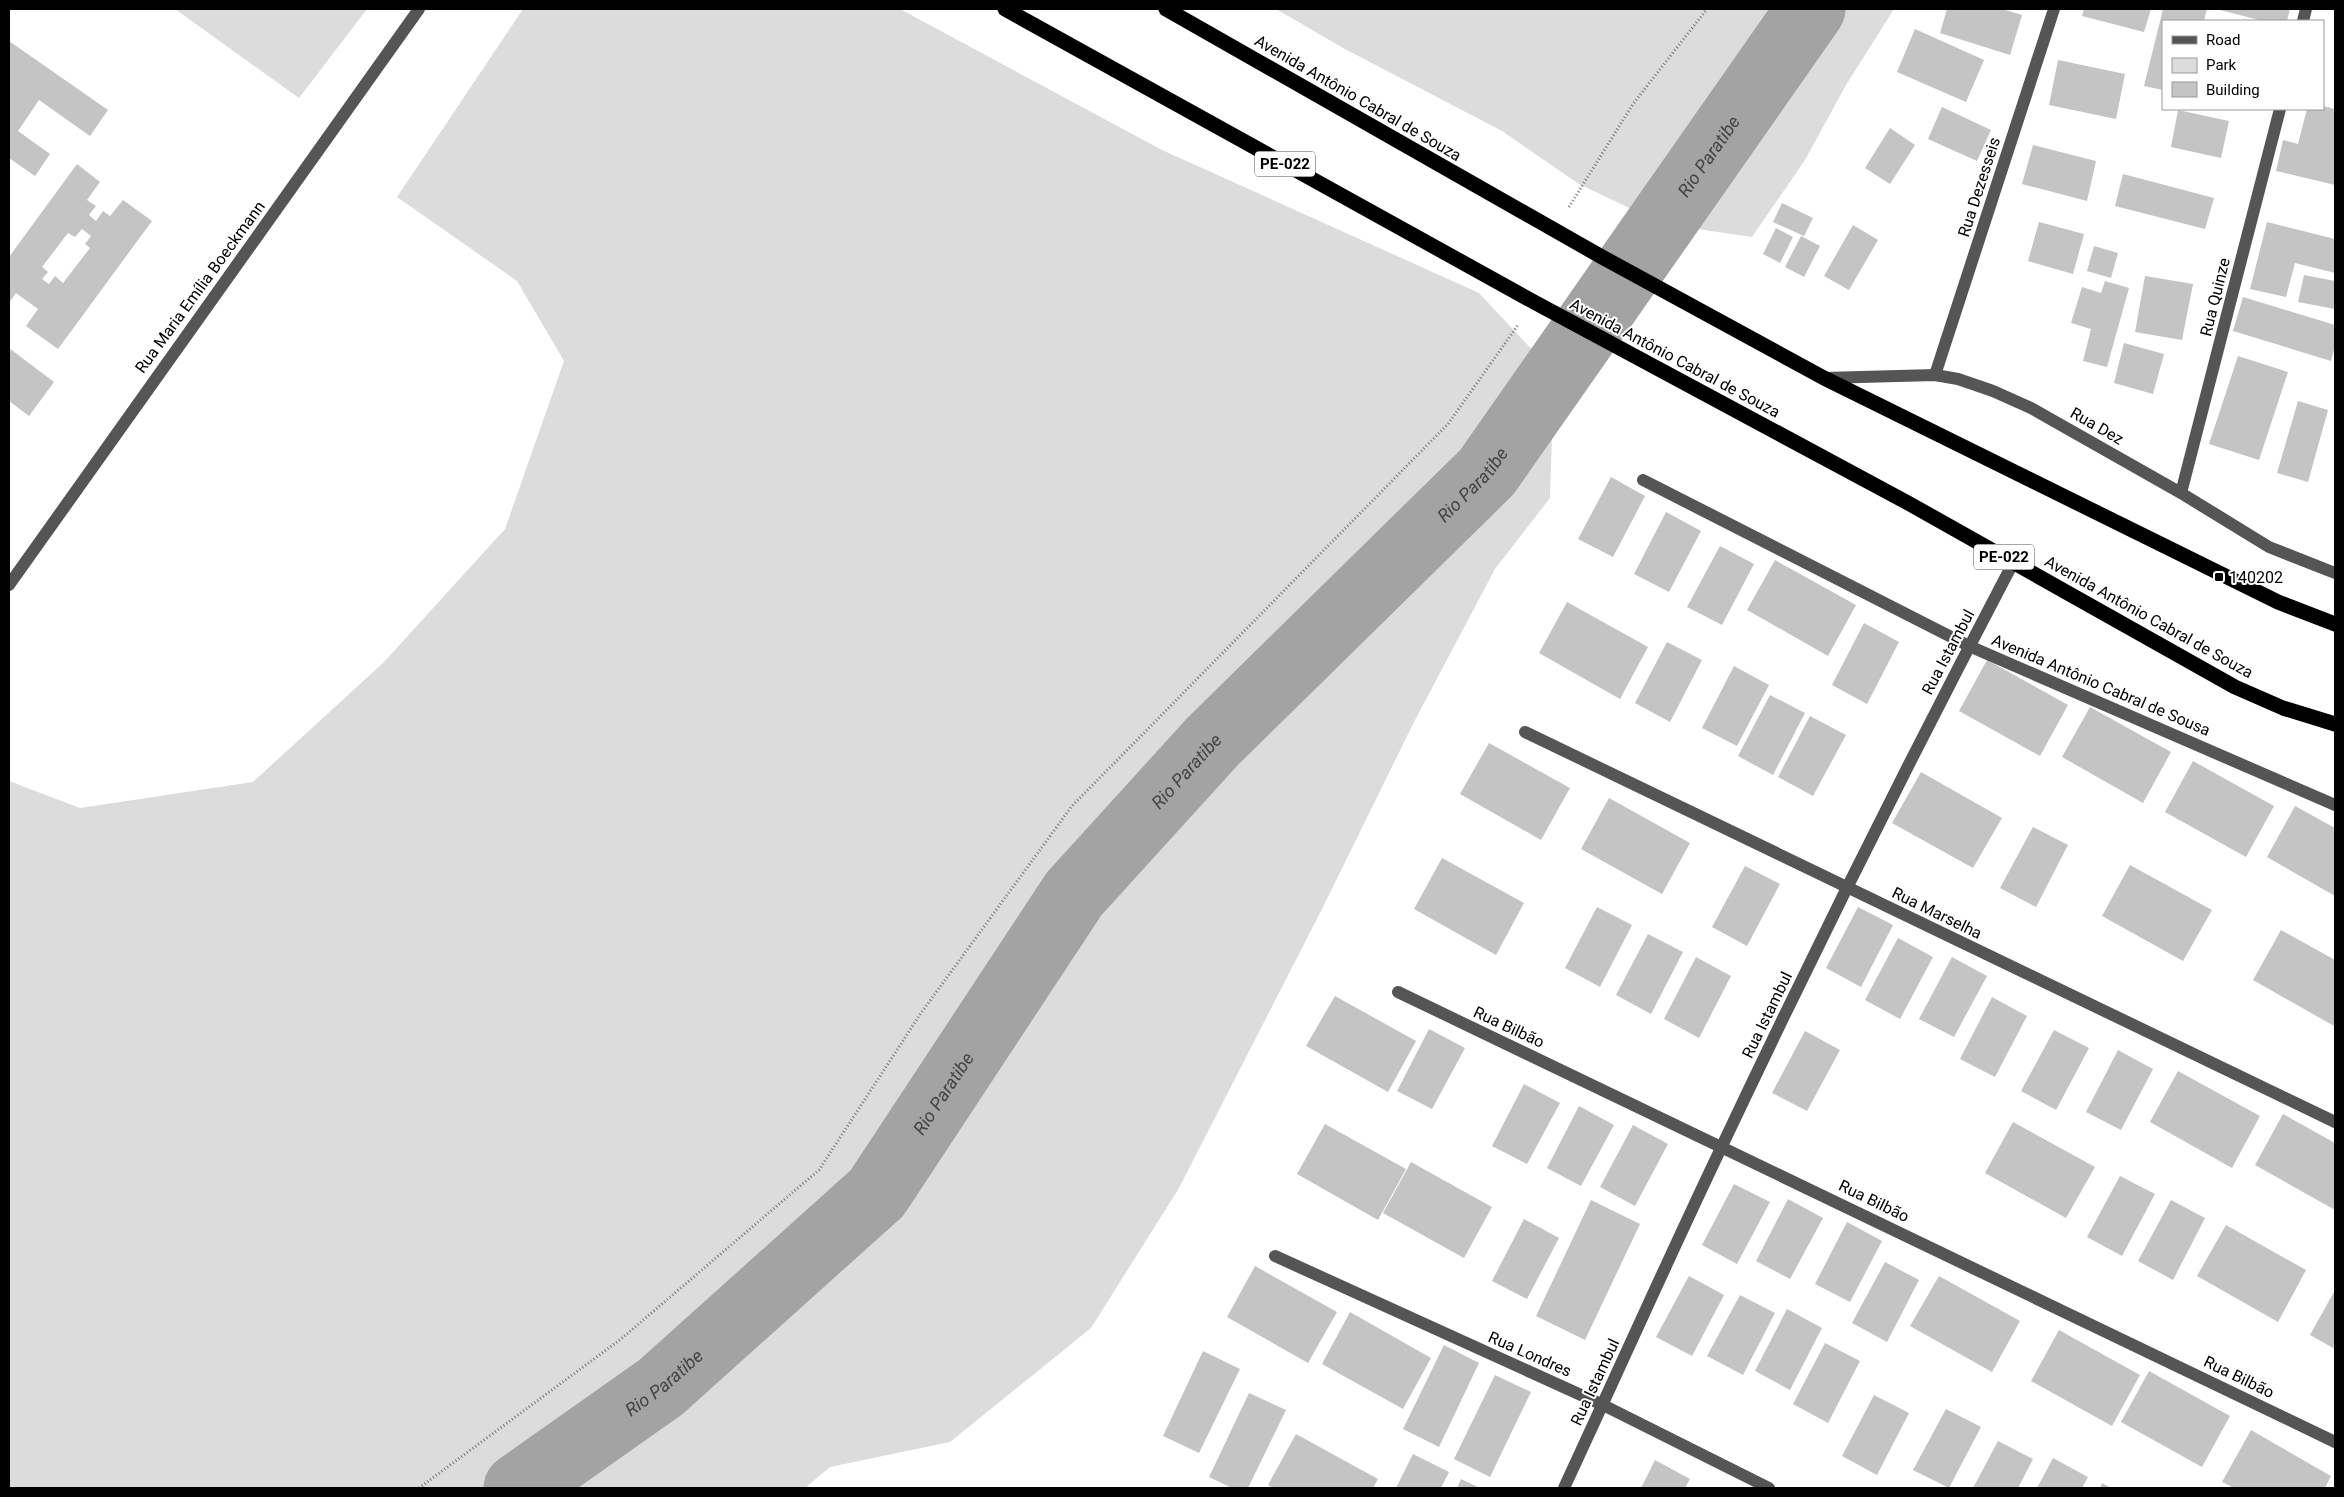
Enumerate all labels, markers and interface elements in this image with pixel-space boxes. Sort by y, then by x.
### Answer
legend [2162,20,2324,110]
street label: Avenida Antônio Cabral de Souza [1251,31,1465,165]
text: Road [2206,31,2240,49]
text: Park [2206,56,2237,74]
text: Building [2206,81,2260,99]
water label: Rio Paratibe [1673,111,1744,200]
street label: Rua Dezesseis [1954,135,2004,239]
road number: PE-022 [1255,152,1315,176]
street label: Rua Maria Emília Boeckmann [131,197,269,377]
street label: Rua Quinze [2196,256,2234,338]
street label: Avenida Antônio Cabral de Souza [1567,294,1783,422]
street label: Rua Dez [2067,403,2127,449]
water label: Rio Paratibe [1432,443,1512,526]
road number: PE-022 [1974,544,2034,570]
street label: Avenida Antônio Cabral de Souza [2042,552,2256,682]
place label: 140202 [2229,568,2283,587]
marker: 140202 [2213,571,2225,583]
street label: Rua Istambul [1918,606,1978,698]
street label: Avenida Antônio Cabral de Sousa [1989,630,2213,740]
water label: Rio Paratibe [1147,729,1225,813]
street label: Rua Marselha [1889,883,1985,943]
street label: Rua Istambul [1738,969,1796,1061]
street label: Rua Bilbão [1471,1002,1547,1052]
water label: Rio Paratibe [908,1048,977,1138]
street label: Rua Bilbão [1836,1176,1912,1226]
street label: Rua Londres [1485,1327,1575,1381]
street label: Rua Istambul [1567,1336,1623,1428]
water label: Rio Paratibe [621,1344,707,1420]
street label: Rua Bilbão [2201,1352,2277,1402]

